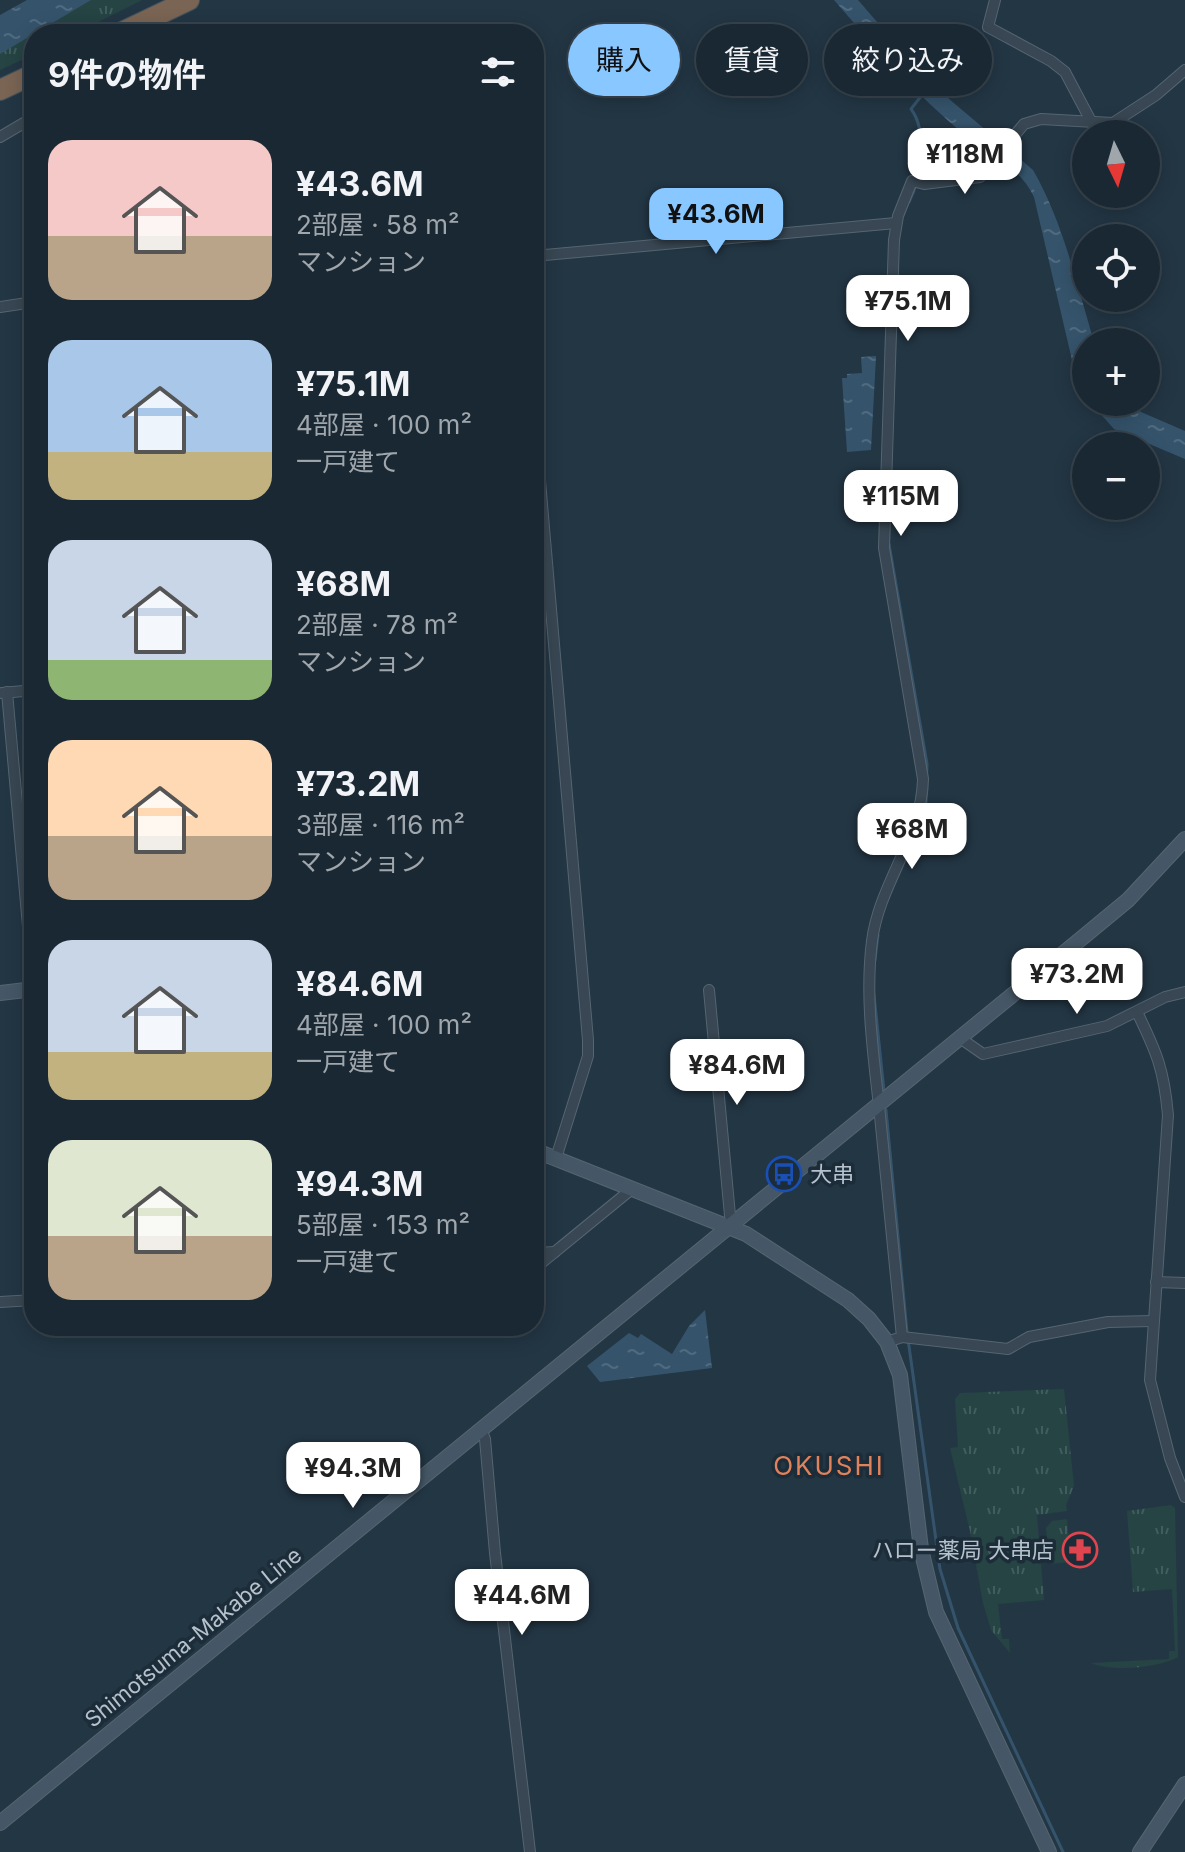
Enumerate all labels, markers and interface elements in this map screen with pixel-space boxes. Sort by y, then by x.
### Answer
chip: 購入 [568,24,680,96]
chip: 賃貸 [696,24,808,96]
chip: 絞り込み [824,24,992,96]
icon: filters [476,50,520,94]
text: 9件の物件 [48,54,206,95]
north arrow [1072,120,1160,208]
map controls [1072,120,1160,520]
pin: ¥118M [909,128,1021,196]
text: ¥118M [926,138,1004,169]
text: ¥43.6M [296,163,424,204]
icon: home [112,172,208,268]
pin: ¥43.6M [651,188,781,256]
text: ¥43.6M [667,198,765,229]
text: 2部屋 · 58 m² [296,209,459,240]
button: locate [1072,224,1160,312]
text: マンション [296,246,426,277]
pin: ¥75.1M [843,275,973,343]
text: ¥75.1M [864,285,952,316]
button: + [1072,328,1160,416]
text: ¥75.1M [296,363,410,404]
icon: home [112,372,208,468]
text: 4部屋 · 100 m² [296,409,472,440]
button: − [1072,432,1160,520]
text: 一戸建て [296,446,400,477]
pin: ¥115M [845,470,957,538]
text: ¥115M [862,480,940,511]
text: ¥68M [296,563,391,604]
icon: home [112,572,208,668]
text: 2部屋 · 78 m² [296,609,458,640]
text: マンション [296,646,426,677]
text: ¥73.2M [296,763,420,804]
icon: home [112,772,208,868]
pin: ¥68M [865,803,959,871]
text: 3部屋 · 116 m² [296,809,465,840]
text: ¥68M [876,813,948,844]
text: マンション [296,846,426,877]
pin: ¥73.2M [1012,948,1142,1016]
text: ¥73.2M [1029,958,1125,989]
text: ¥84.6M [296,963,423,1004]
icon: home [112,972,208,1068]
text: 4部屋 · 100 m² [296,1009,472,1040]
pin: ¥84.6M [672,1039,802,1107]
text: 一戸建て [296,1046,400,1077]
text: ¥84.6M [688,1049,786,1080]
bus stop icon: 大串 [765,1155,803,1193]
place label: 大串 [810,1161,854,1187]
text: ¥94.3M [296,1163,424,1204]
icon: home [112,1172,208,1268]
text: 5部屋 · 153 m² [296,1209,470,1240]
text: 一戸建て [296,1246,400,1277]
pin: ¥94.3M [288,1442,418,1510]
district label: OKUSHI [773,1450,885,1481]
text: ¥94.3M [304,1452,402,1483]
pharmacy icon: ハロー薬局 大串店 [1061,1531,1099,1569]
place label: ハロー薬局 大串店 [872,1537,1054,1563]
street label: Shimotsuma-Makabe Line [80,1542,306,1732]
pin: ¥44.6M [457,1569,587,1637]
text: ¥44.6M [473,1579,571,1610]

